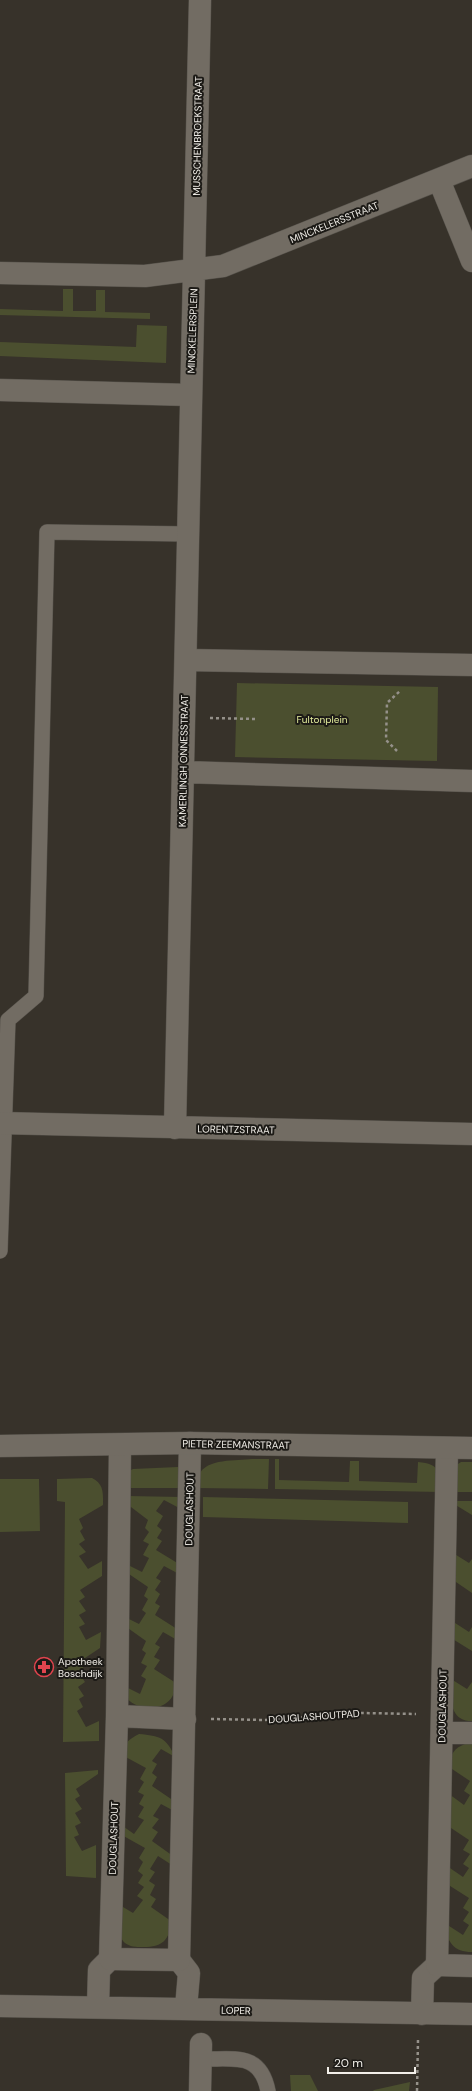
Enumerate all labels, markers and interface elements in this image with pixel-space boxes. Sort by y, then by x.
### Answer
street label: MUSSCHENBROEKSTRAAT [190,76,205,196]
street label: MINCKELERSSTRAAT [288,199,381,246]
street label: MINCKELERSPLEIN [185,288,200,374]
street label: KAMERLINGH ONNESSTRAAT [176,694,191,827]
park label: Fultonplein [296,713,348,726]
street label: LORENTZSTRAAT [197,1122,275,1137]
street label: PIETER ZEEMANSTRAAT [182,1437,290,1452]
street label: DOUGLASHOUT [182,1472,197,1546]
place label: Apotheek Boschdijk [58,1655,103,1680]
pharmacy icon: Apotheek Boschdijk [33,1656,55,1678]
street label: DOUGLASHOUT [435,1669,450,1743]
street label: DOUGLASHOUTPAD [268,1707,360,1726]
street label: DOUGLASHOUT [106,1801,121,1875]
street label: LOPER [221,2004,251,2017]
scale bar [328,2049,415,2075]
text: 20 m [334,2055,363,2071]

